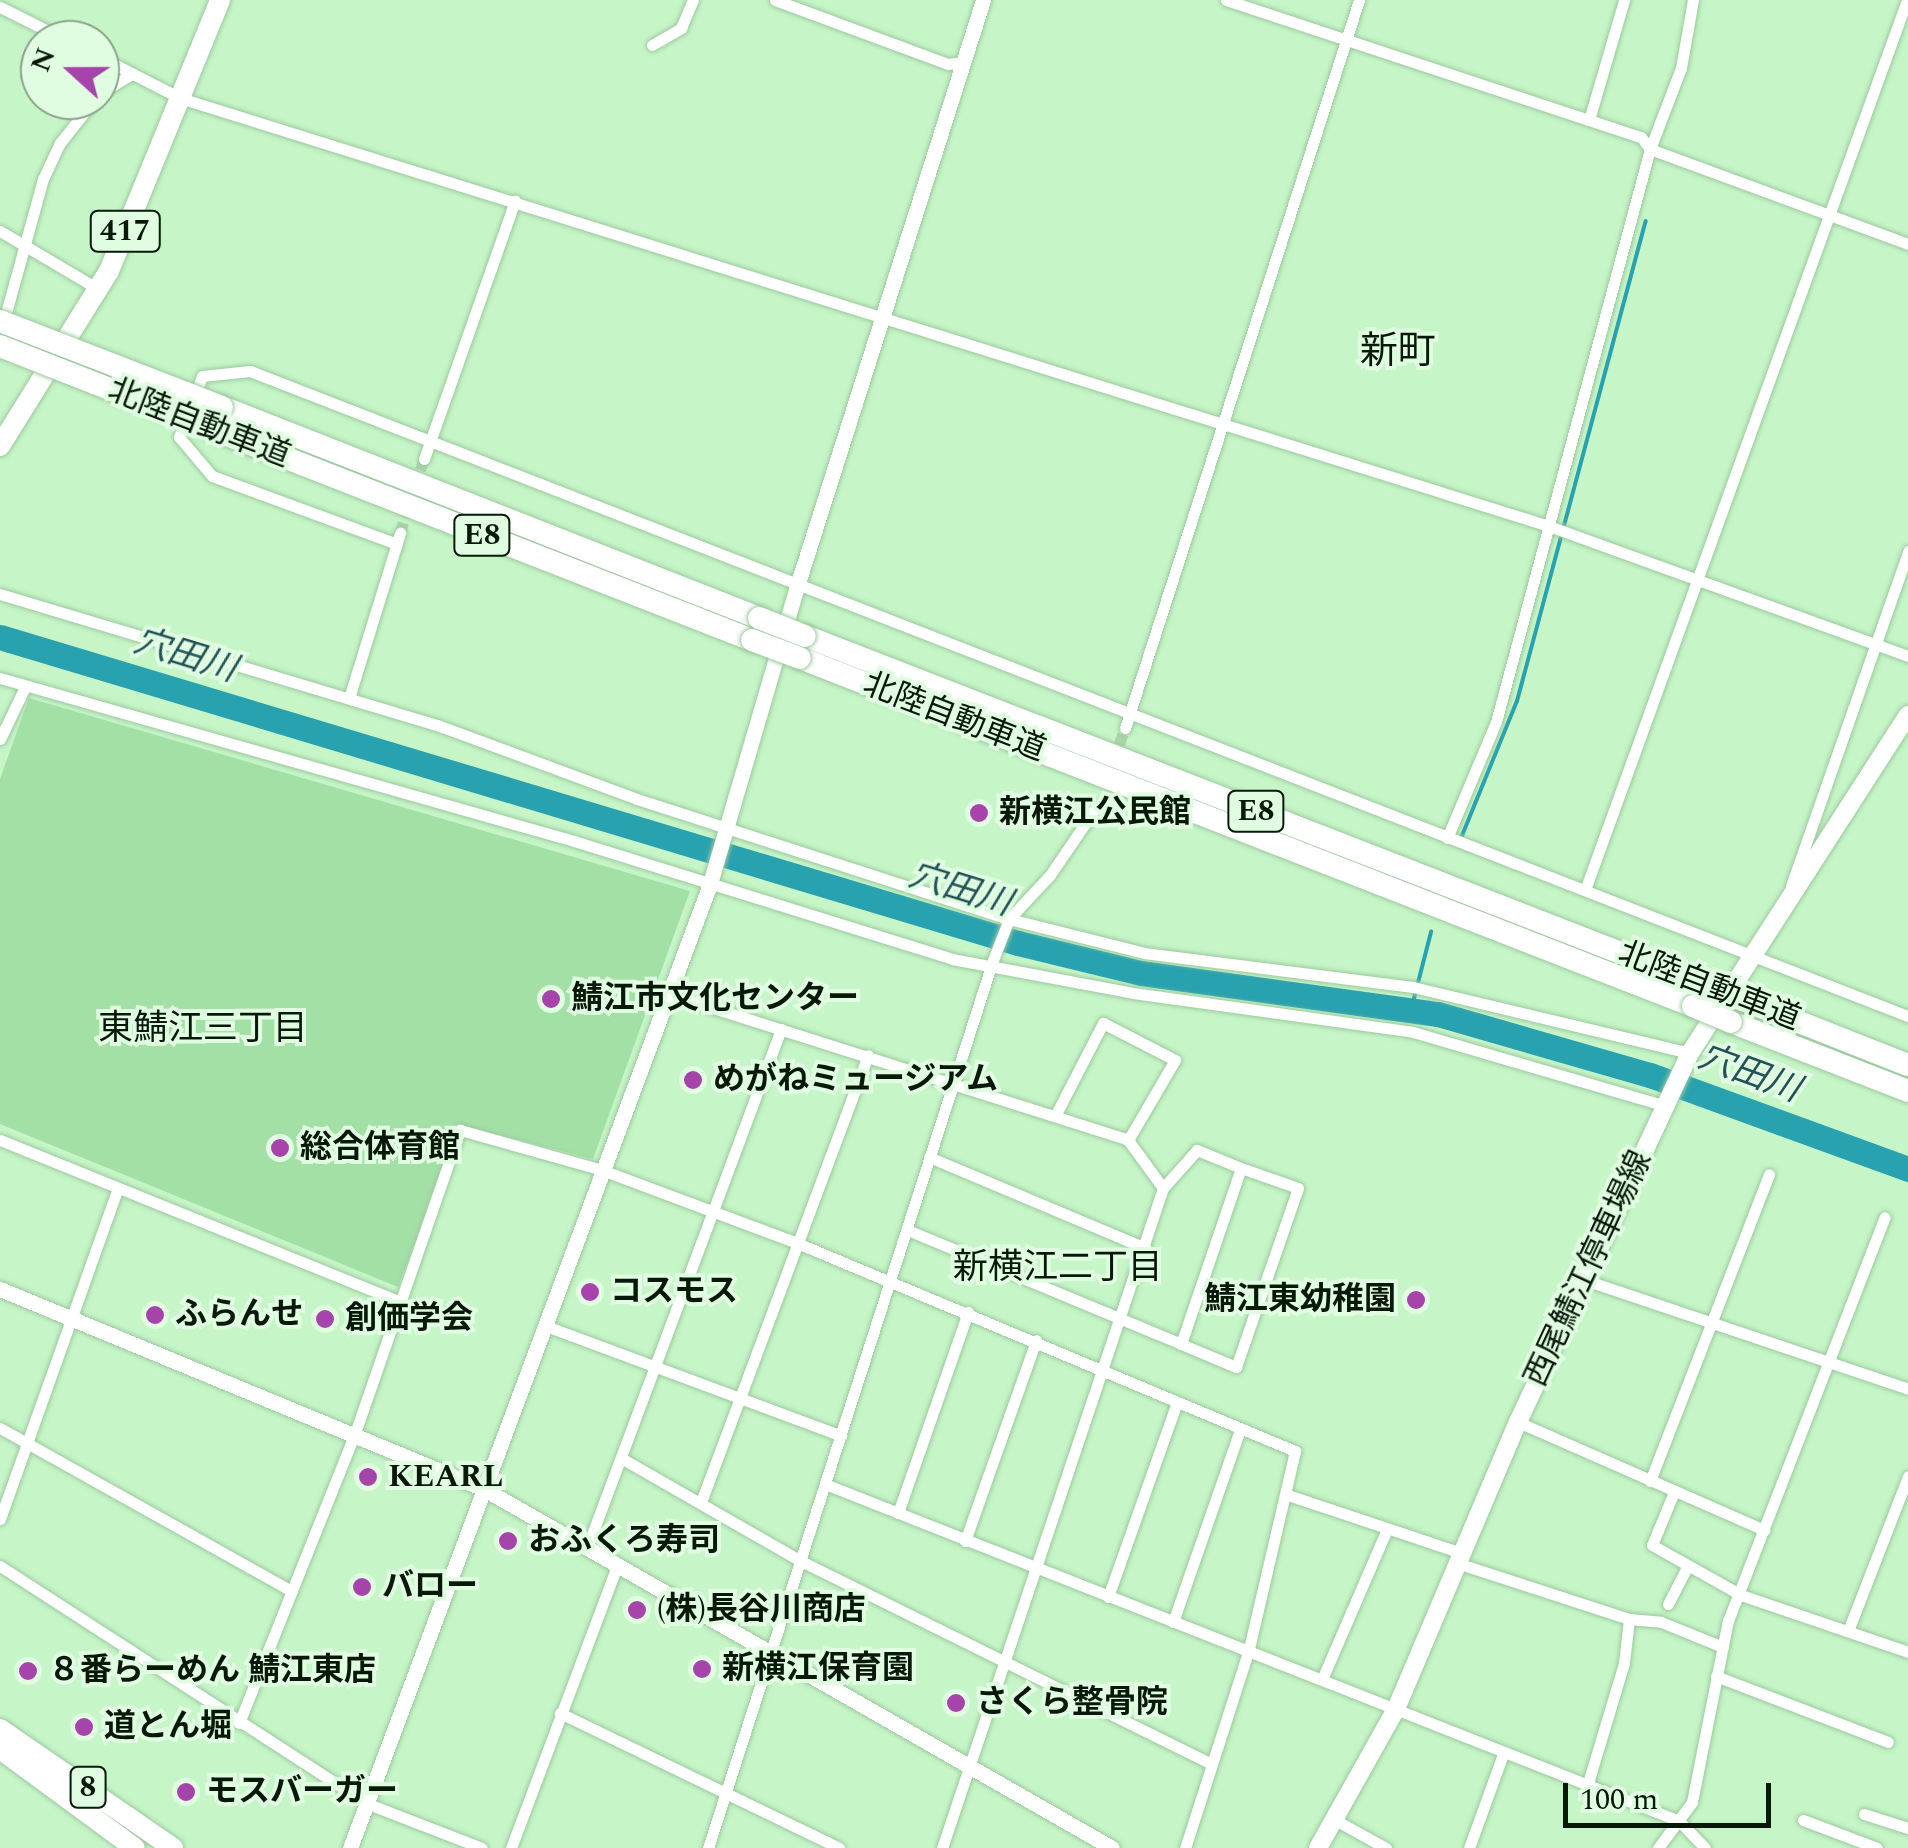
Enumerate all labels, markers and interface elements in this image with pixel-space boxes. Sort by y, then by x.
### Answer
north arrow [20,20,120,120]
text: N [19,41,68,78]
road number: 417 [88,206,162,256]
district label: 新町 [1360,330,1436,376]
street label: 北陸自動車道 [102,372,296,476]
road number: E8 [452,510,512,560]
water label: 穴田川 [129,621,241,691]
street label: 北陸自動車道 [857,666,1051,770]
road number: E8 [1226,786,1286,836]
place label: 新横江公民館 [999,794,1191,832]
marker: 新横江公民館 [968,802,990,824]
water label: 穴田川 [904,855,1016,925]
street label: 北陸自動車道 [1612,935,1806,1039]
place label: 鯖江市文化センター [571,980,859,1018]
marker: 鯖江市文化センター [540,988,562,1010]
district label: 東鯖江三丁目 [98,1008,308,1050]
water label: 穴田川 [1692,1036,1806,1112]
place label: めがねミュージアム [713,1061,1001,1099]
marker: めがねミュージアム [682,1069,704,1091]
place label: 総合体育館 [300,1129,460,1167]
marker: 総合体育館 [269,1137,291,1159]
street label: 西尾鯖江停車場線 [1518,1145,1660,1393]
district label: 新横江二丁目 [953,1247,1163,1289]
place label: コスモス [610,1273,738,1311]
marker: コスモス [579,1281,601,1303]
place label: 鯖江東幼稚園 [1204,1281,1396,1319]
marker: 鯖江東幼稚園 [1405,1289,1427,1311]
place label: ふらんせ [175,1296,303,1334]
place label: 創価学会 [345,1300,473,1338]
marker: ふらんせ [144,1304,166,1326]
marker: 創価学会 [314,1308,336,1330]
place label: KEARL [388,1458,503,1496]
marker: KEARL [357,1466,379,1488]
place label: おふくろ寿司 [528,1522,720,1560]
marker: おふくろ寿司 [497,1530,519,1552]
place label: バロー [382,1568,478,1606]
marker: バロー [351,1576,373,1598]
place label: (株)長谷川商店 [657,1591,866,1629]
marker: (株)長谷川商店 [626,1599,648,1621]
place label: 新横江保育園 [722,1650,914,1688]
place label: ８番らーめん 鯖江東店 [48,1652,376,1690]
marker: 新横江保育園 [691,1658,713,1680]
marker: ８番らーめん 鯖江東店 [17,1660,39,1682]
place label: さくら整骨院 [976,1684,1168,1722]
marker: さくら整骨院 [945,1692,967,1714]
place label: 道とん堀 [104,1708,232,1746]
marker: 道とん堀 [73,1716,95,1738]
road number: 8 [68,1762,108,1812]
scale bar [1568,1763,1776,1825]
place label: モスバーガー [206,1773,398,1811]
text: 100 m [1580,1777,1658,1823]
marker: モスバーガー [175,1781,197,1803]

